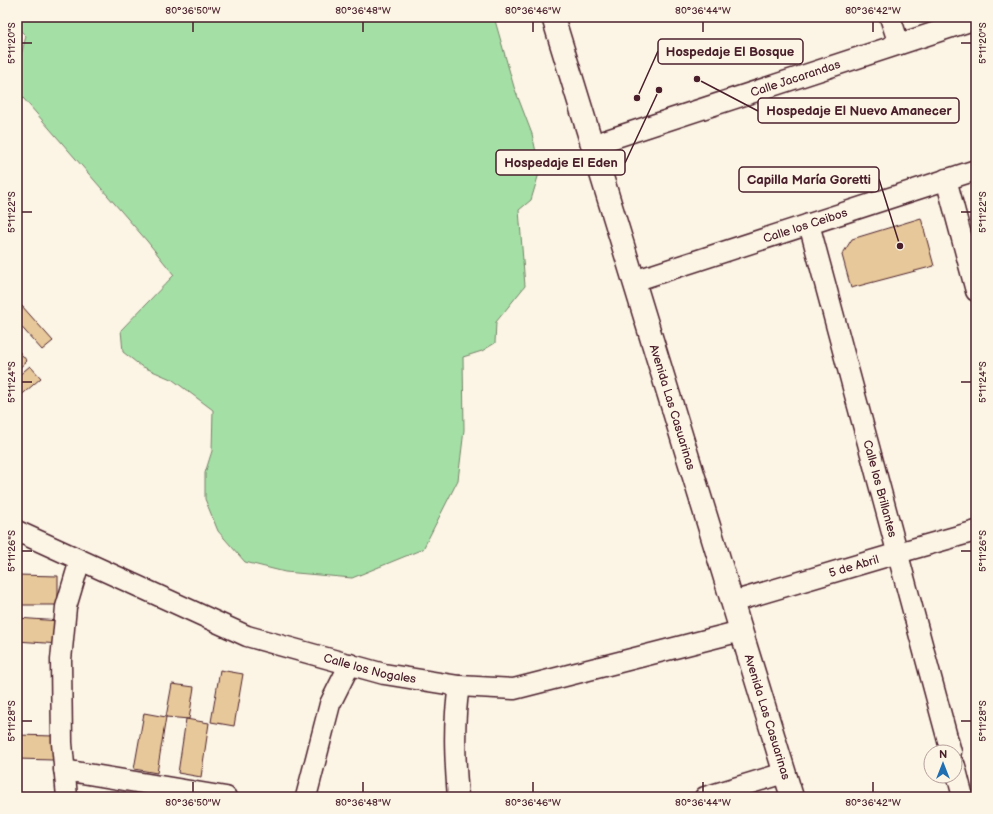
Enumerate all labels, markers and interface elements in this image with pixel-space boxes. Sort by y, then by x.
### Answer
text: 80°36'50"W [165,5,221,17]
text: 80°36'48"W [335,5,391,17]
text: 80°36'46"W [505,5,561,17]
text: 80°36'44"W [675,5,731,17]
text: 80°36'42"W [845,5,901,17]
text: 5°11'20"S [6,22,18,64]
text: 5°11'20"S [977,22,989,64]
callout: Hospedaje El Bosque [658,39,803,64]
text: Hospedaje El Bosque [666,44,795,60]
street label: Calle Jacarandas [749,57,842,100]
callout: Hospedaje El Nuevo Amanecer [758,98,959,123]
text: Hospedaje El Nuevo Amanecer [766,103,952,119]
callout: Hospedaje El Eden [496,150,625,175]
text: Hospedaje El Eden [504,155,618,171]
callout: Capilla María Goretti [739,167,879,192]
text: Capilla María Goretti [747,172,871,188]
text: 5°11'22"S [6,191,18,233]
text: 5°11'22"S [977,191,989,233]
street label: Calle los Ceibos [761,205,849,247]
street label: Avenida Las Casuarinas [646,343,698,472]
text: 5°11'24"S [6,361,18,403]
text: 5°11'24"S [977,361,989,403]
street label: Calle los Brillantes [859,438,900,539]
text: 5°11'26"S [6,530,18,572]
text: 5°11'26"S [977,530,989,572]
street label: 5 de Abril [827,552,881,581]
street label: Calle los Nogales [322,651,417,687]
street label: Avenida Las Casuarinas [741,653,793,782]
text: 5°11'28"S [6,700,18,742]
text: 5°11'28"S [977,700,989,742]
north arrow [923,744,963,784]
text: N [939,748,947,761]
text: 80°36'50"W [165,797,221,809]
text: 80°36'48"W [335,797,391,809]
text: 80°36'46"W [505,797,561,809]
text: 80°36'44"W [675,797,731,809]
text: 80°36'42"W [845,797,901,809]

